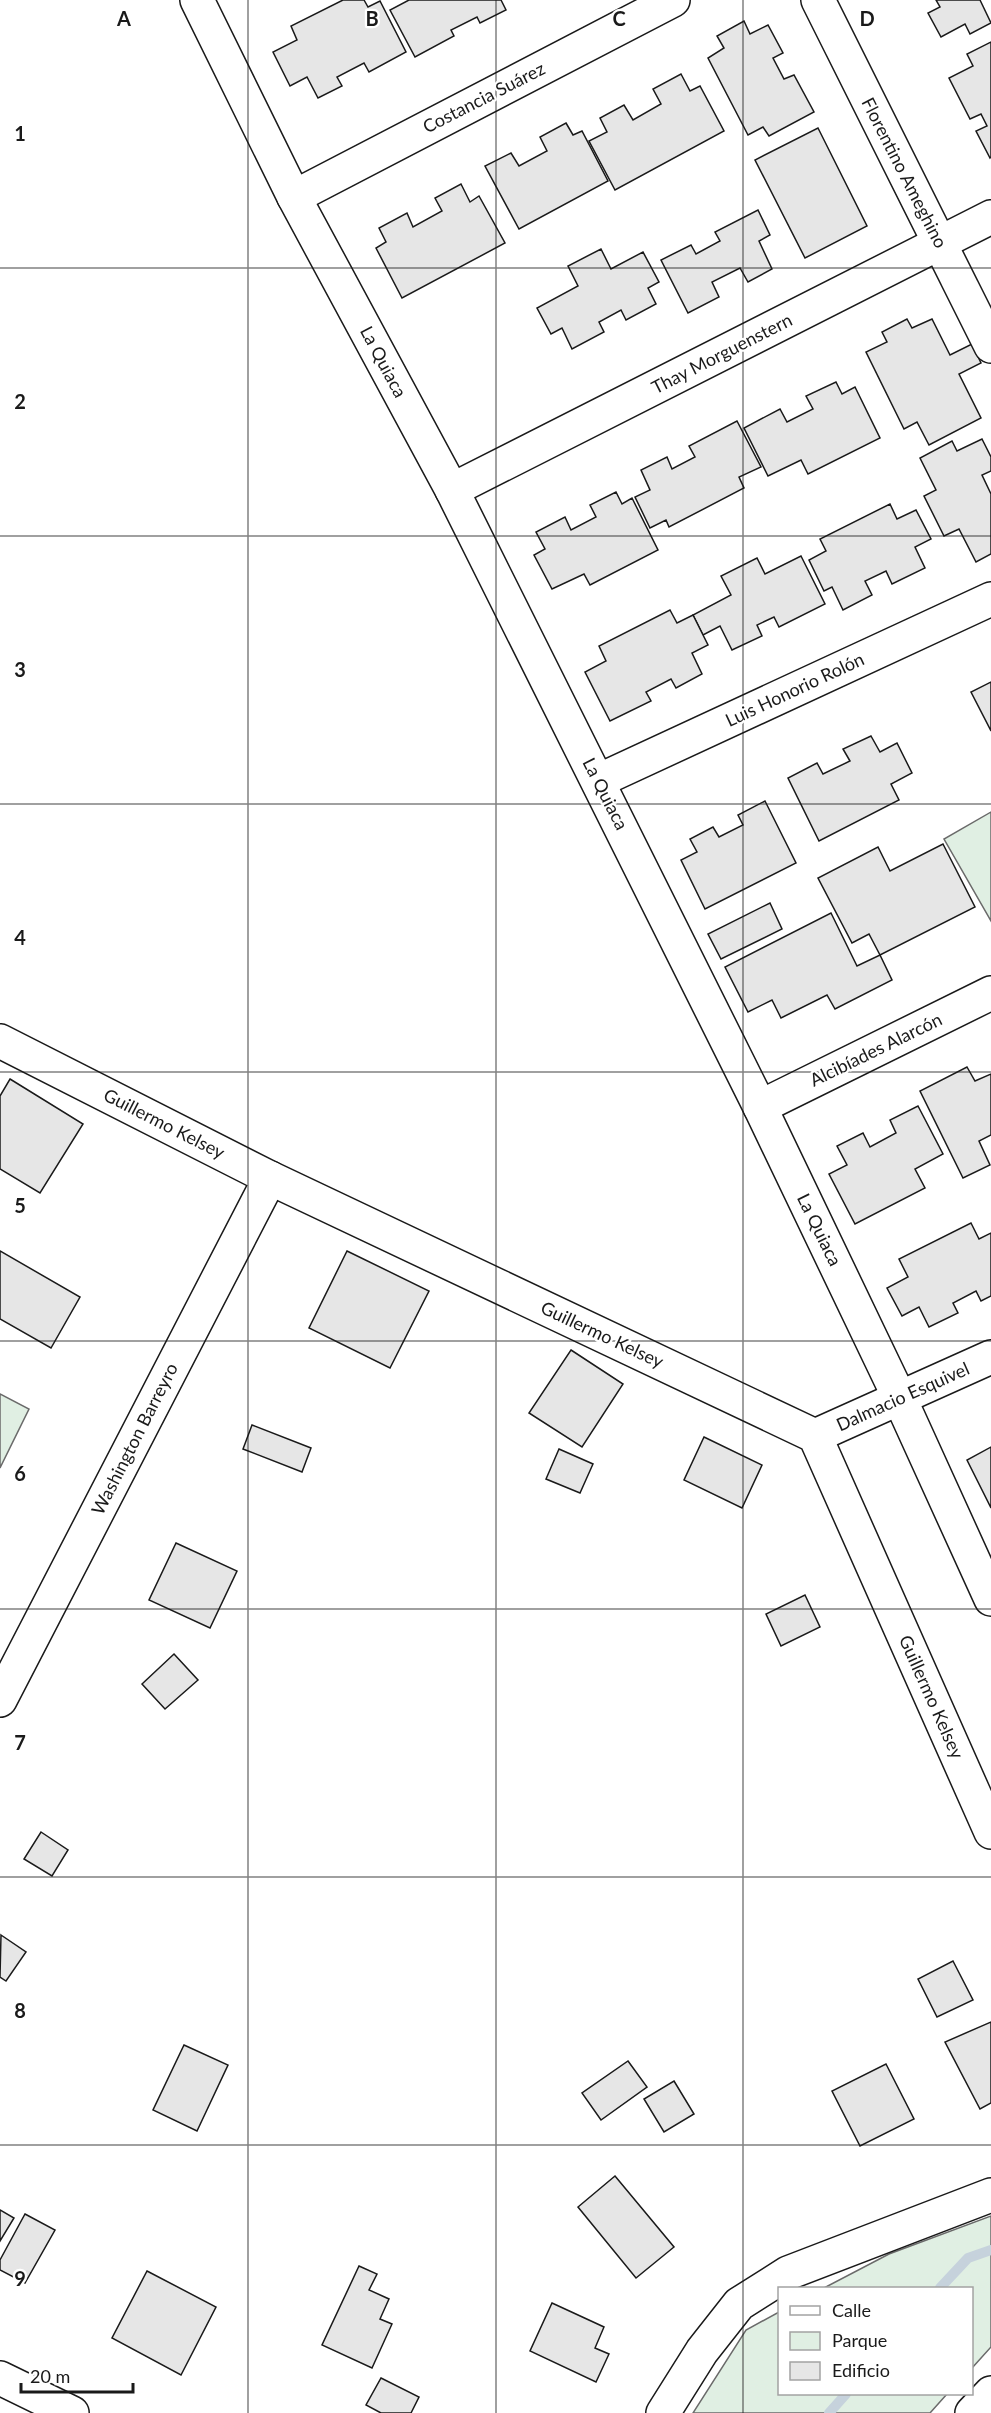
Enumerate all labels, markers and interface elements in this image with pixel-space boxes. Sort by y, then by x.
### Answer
text: A [116,6,131,30]
text: B [365,6,379,30]
text: C [612,6,626,30]
text: D [859,6,875,30]
street label: Costancia Suárez [419,57,548,137]
street label: Florentino Ameghino [857,94,952,251]
text: 1 [14,121,26,145]
street label: Thay Morguenstern [648,308,796,398]
street label: La Quiaca [356,322,412,401]
text: 2 [14,389,26,413]
street label: Luis Honorio Rolón [722,647,867,731]
text: 3 [14,657,26,681]
street label: La Quiaca [578,754,633,833]
text: 4 [14,925,26,949]
street label: Alcibíades Alarcón [806,1008,945,1091]
street label: Guillermo Kelsey [100,1083,229,1163]
street label: La Quiaca [793,1190,847,1269]
text: 5 [14,1193,26,1217]
street label: Guillermo Kelsey [538,1296,668,1372]
street label: Dalmacio Esquivel [833,1357,973,1435]
street label: Washington Barreyro [86,1359,182,1518]
text: 6 [14,1461,26,1485]
street label: Guillermo Kelsey [895,1631,969,1762]
text: 7 [14,1730,26,1754]
text: 8 [14,1998,26,2022]
text: 9 [14,2266,26,2290]
legend [778,2287,973,2395]
text: Calle [832,2299,871,2321]
text: Parque [832,2329,887,2351]
scale bar [21,2356,134,2394]
text: Edificio [832,2359,890,2381]
text: 20 m [30,2365,70,2387]

